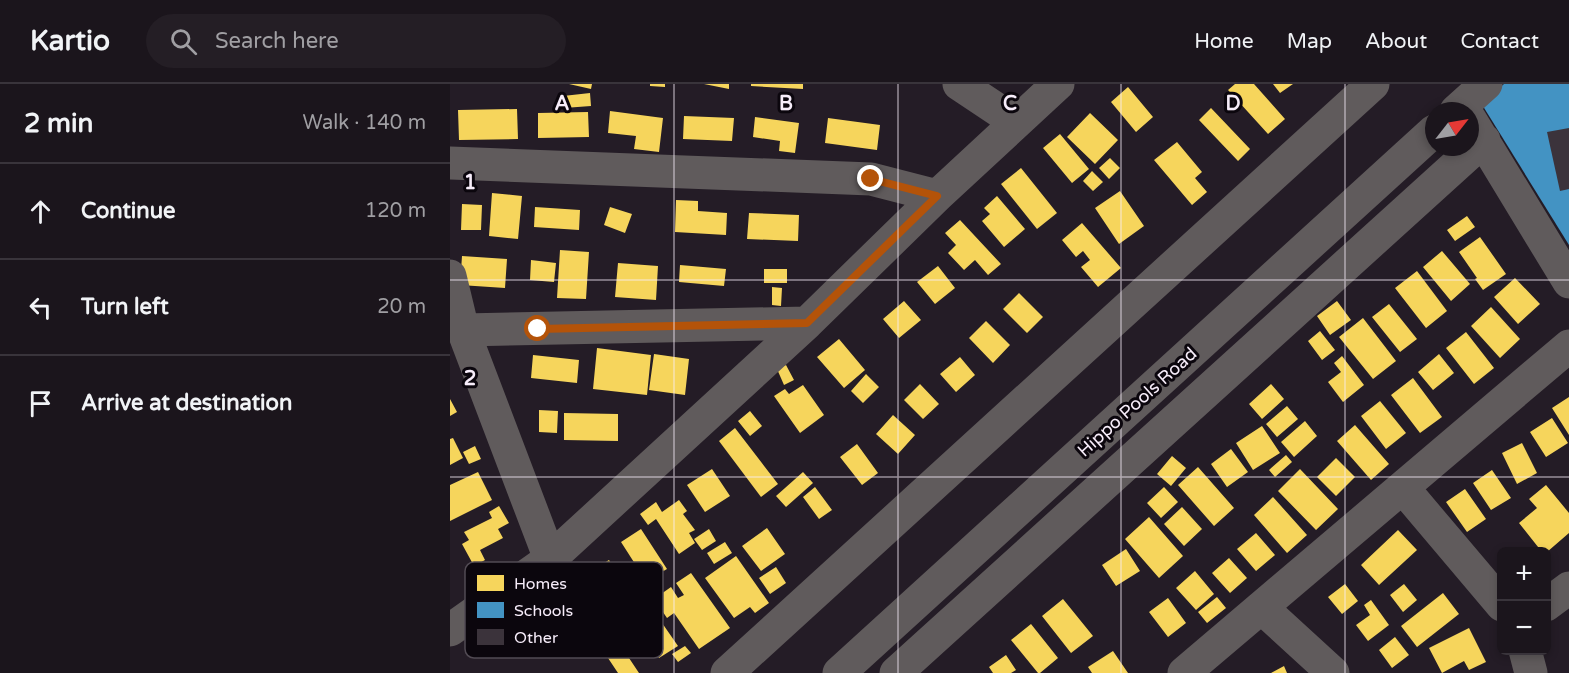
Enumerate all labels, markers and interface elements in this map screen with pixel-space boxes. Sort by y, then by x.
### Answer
search box [146,14,566,68]
text: Kartio [30,24,110,58]
icon: search [167,25,200,58]
text: Search here [215,28,339,54]
text: Home [1194,29,1254,54]
text: Map [1287,29,1332,54]
text: About [1365,29,1427,54]
text: Contact [1460,29,1539,54]
text: A [555,92,570,116]
text: B [779,92,793,116]
text: C [1003,92,1017,116]
text: D [1225,92,1241,116]
north arrow [1425,102,1479,156]
text: 2 min [24,108,93,139]
text: Walk · 140 m [303,111,426,135]
route end [857,165,883,191]
text: 1 [464,171,476,195]
icon: ahead [24,195,57,228]
text: Continue [81,198,176,224]
text: 120 m [365,199,426,223]
icon: left [24,291,57,324]
text: Turn left [81,294,169,320]
text: 20 m [377,295,426,319]
route start [524,315,550,341]
street label: Hippo Pools Road [1073,343,1201,461]
text: 2 [464,367,476,391]
icon: arrive [24,387,57,420]
text: Arrive at destination [81,390,292,416]
map controls [1497,547,1551,655]
button: + [1497,547,1551,601]
legend [465,562,663,658]
text: Homes [514,574,567,594]
text: Schools [514,601,573,621]
button: − [1497,601,1551,655]
text: Other [514,628,559,648]

